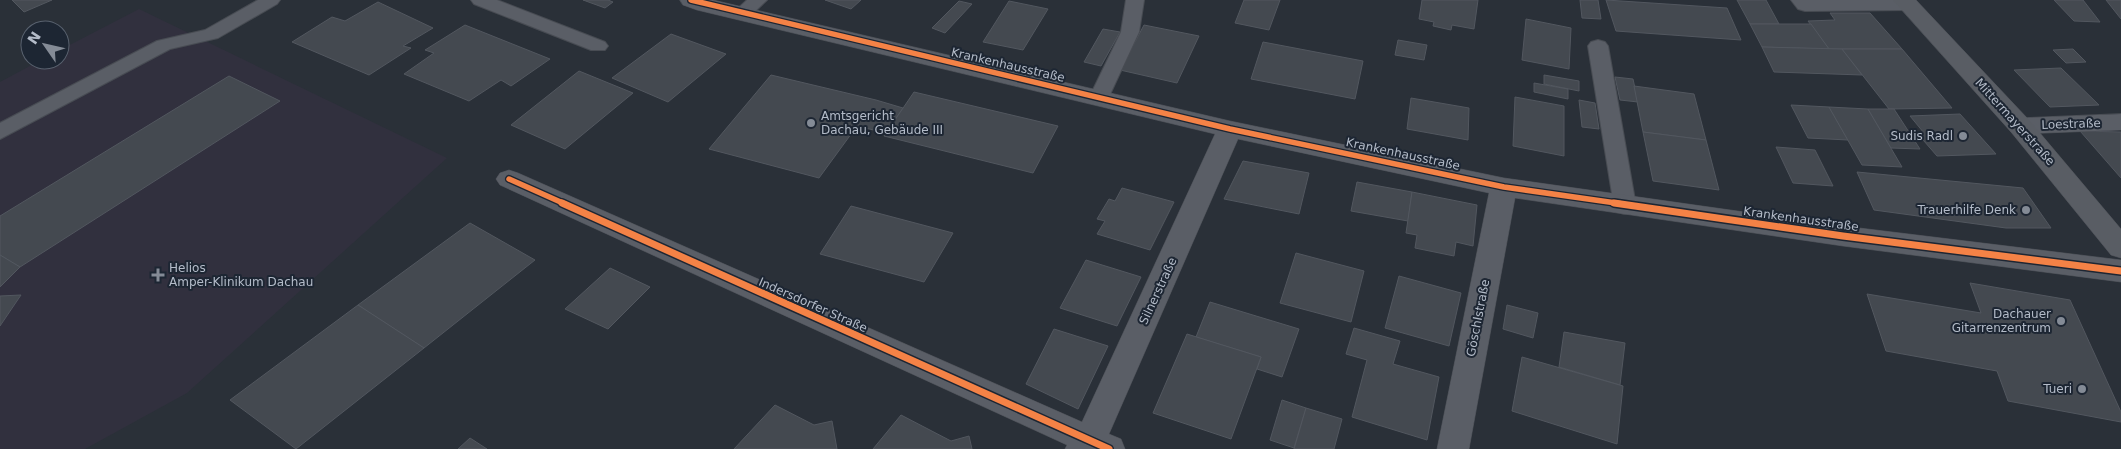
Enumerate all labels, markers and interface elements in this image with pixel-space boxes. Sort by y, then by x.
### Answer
north arrow [20,20,70,70]
text: N [24,28,44,47]
street label: Krankenhausstraße [950,45,1066,85]
street label: Mittermayerstraße [1972,76,2058,168]
place label: Amtsgericht Dachau, Gebäude III [821,109,943,137]
street label: Loestraße [2041,116,2101,132]
marker: Amtsgericht Dachau, Gebäude III [805,117,817,129]
place label: Sudis Radl [1890,129,1953,143]
marker: Sudis Radl [1957,130,1969,142]
street label: Krankenhausstraße [1345,135,1461,173]
place label: Trauerhilfe Denk [1917,203,2016,217]
street label: Krankenhausstraße [1742,204,1860,234]
marker: Trauerhilfe Denk [2020,204,2032,216]
street label: Silnerstraße [1136,255,1180,327]
place label: Helios Amper-Klinikum Dachau [169,261,313,289]
marker: Helios Amper-Klinikum Dachau [151,268,165,282]
street label: Indersdorfer Straße [757,275,869,335]
street label: Göschlstraße [1464,278,1492,358]
place label: Dachauer Gitarrenzentrum [1952,307,2051,335]
marker: Dachauer Gitarrenzentrum [2055,315,2067,327]
place label: Tueri [2042,382,2072,396]
marker: Tueri [2076,383,2088,395]

